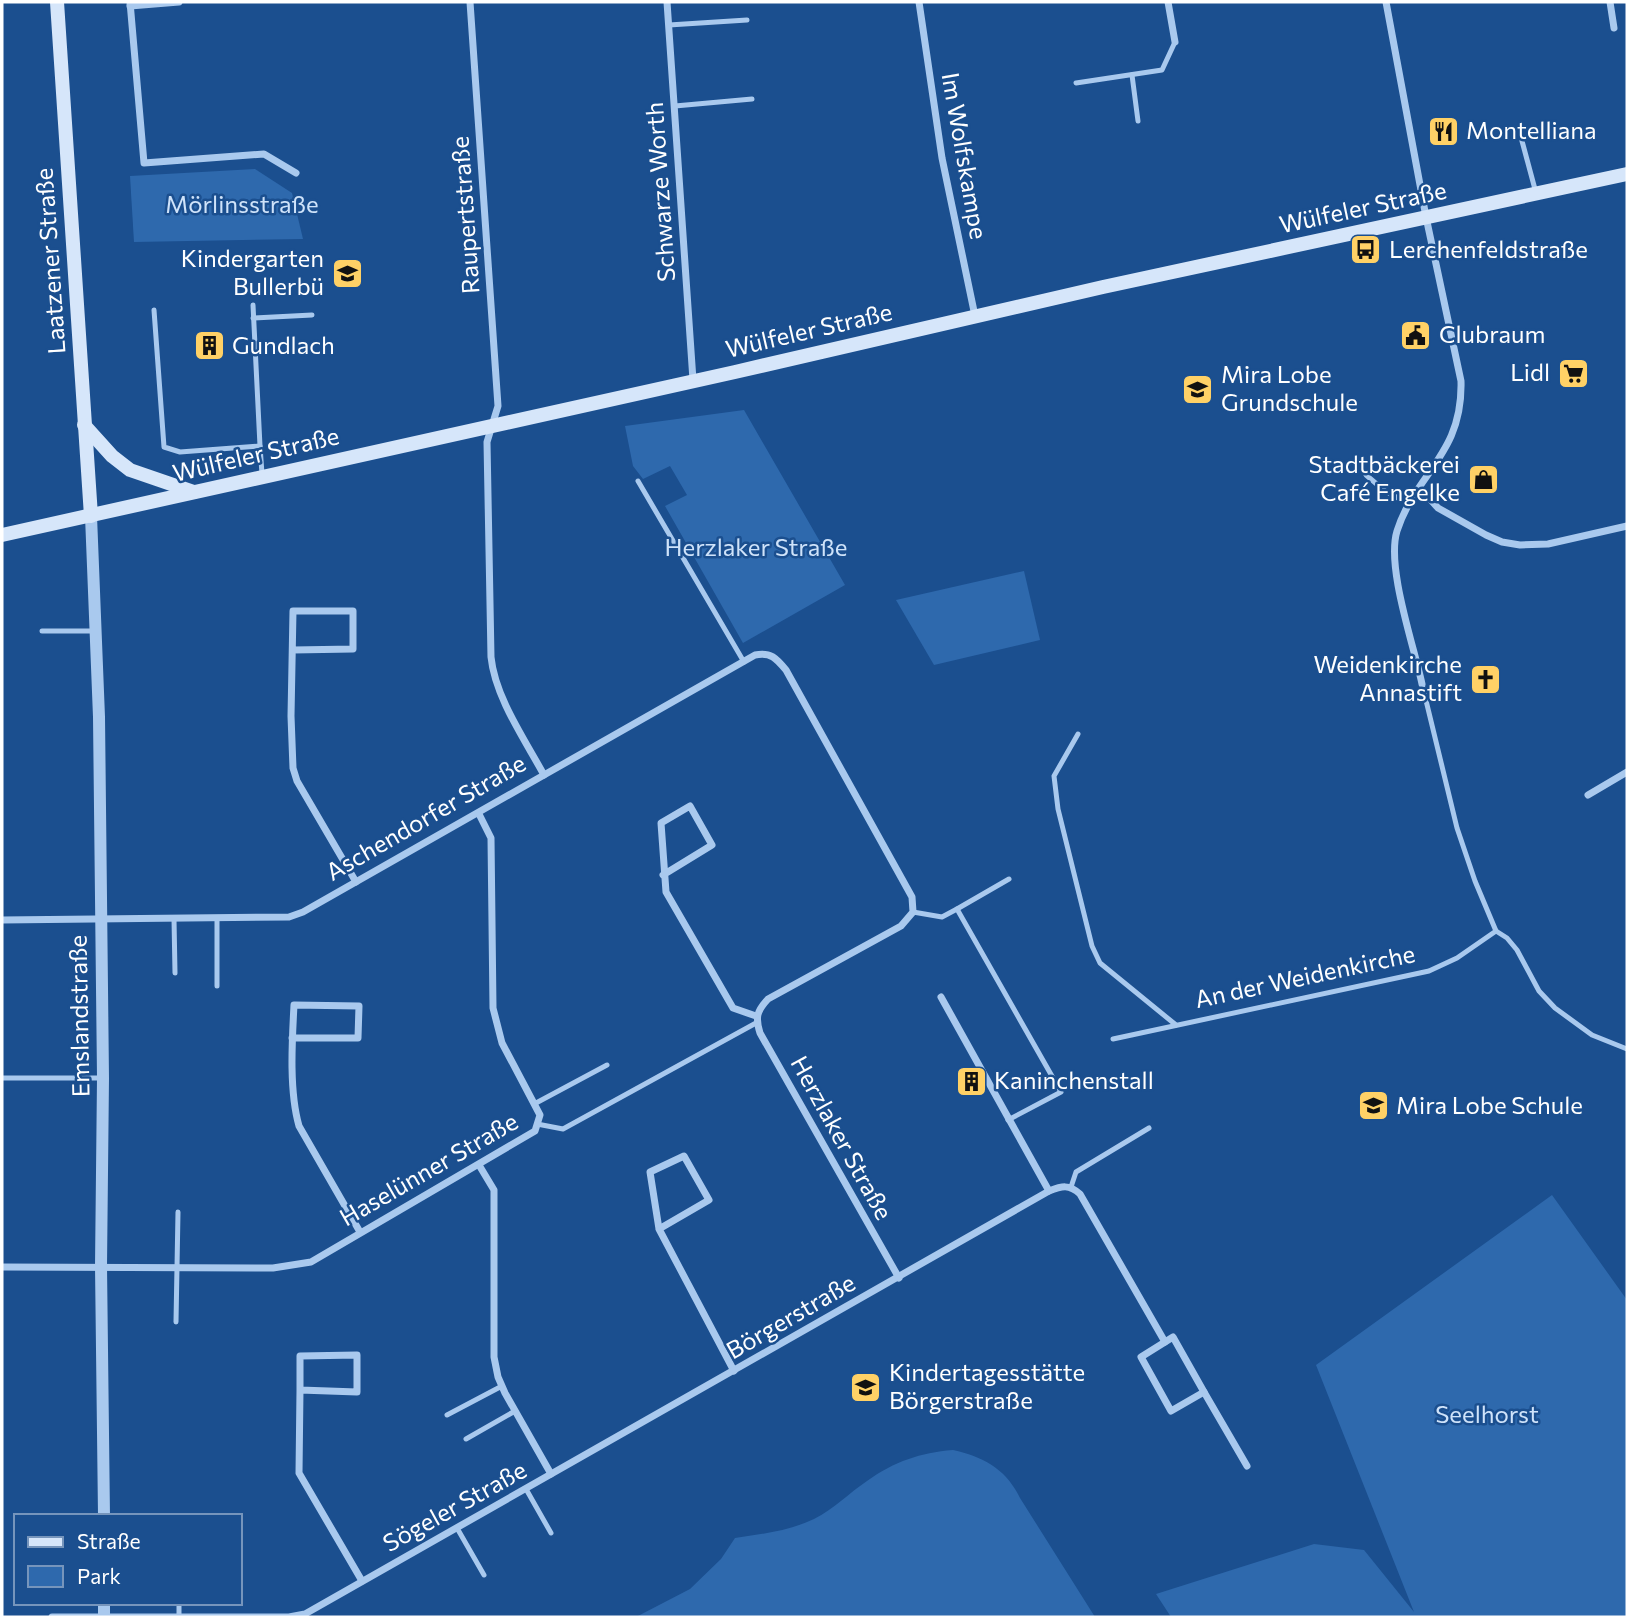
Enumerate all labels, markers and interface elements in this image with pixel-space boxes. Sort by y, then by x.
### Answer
street label: Im Wolfskampe [937,70,994,241]
street label: Schwarze Worth [639,101,680,283]
restaurant icon: Montelliana [1426,114,1460,148]
place label: Montelliana [1466,115,1597,144]
street label: Raupertstraße [445,135,484,295]
street label: Laatzener Straße [29,167,70,355]
street label: Wülfeler Straße [1277,175,1449,238]
park label: Mörlinsstraße [165,189,319,218]
bus stop icon: Lerchenfeldstraße [1349,233,1383,267]
place label: Lerchenfeldstraße [1389,234,1588,263]
place label: Kindergarten Bullerbü [181,243,324,300]
school or university icon: Kindergarten Bullerbü [330,256,364,290]
street label: Wülfeler Straße [723,296,895,363]
public building icon: Clubraum [1399,318,1433,352]
place label: Clubraum [1439,319,1545,348]
building icon: Gundlach [192,329,226,363]
place label: Gundlach [232,330,335,359]
supermarket icon: Lidl [1556,356,1590,390]
place label: Lidl [1510,357,1550,386]
place label: Mira Lobe Grundschule [1221,359,1358,416]
school or university icon: Mira Lobe Grundschule [1181,372,1215,406]
street label: Wülfeler Straße [170,420,342,487]
place label: Stadtbäckerei Café Engelke [1308,449,1460,506]
shop icon: Stadtbäckerei Café Engelke [1466,462,1500,496]
park label: Herzlaker Straße [665,532,847,561]
place label: Weidenkirche Annastift [1313,649,1462,706]
church icon: Weidenkirche Annastift [1468,662,1502,696]
street label: Aschendorfer Straße [320,748,530,886]
street label: Emslandstraße [63,935,94,1097]
street label: An der Weidenkirche [1192,938,1417,1013]
street label: Herzlaker Straße [785,1050,899,1224]
building icon: Kaninchenstall [954,1064,988,1098]
place label: Kaninchenstall [994,1065,1154,1094]
school or university icon: Mira Lobe Schule [1356,1089,1390,1123]
place label: Mira Lobe Schule [1396,1090,1583,1119]
street label: Haselünner Straße [334,1106,522,1231]
street label: Börgerstraße [721,1267,860,1364]
place label: Kindertagesstätte Börgerstraße [889,1357,1085,1414]
school or university icon: Kindertagesstätte Börgerstraße [849,1370,883,1404]
park label: Seelhorst [1435,1399,1539,1428]
street label: Sögeler Straße [377,1454,531,1557]
legend [14,1514,242,1605]
text: Straße [77,1528,141,1553]
text: Park [77,1563,121,1588]

